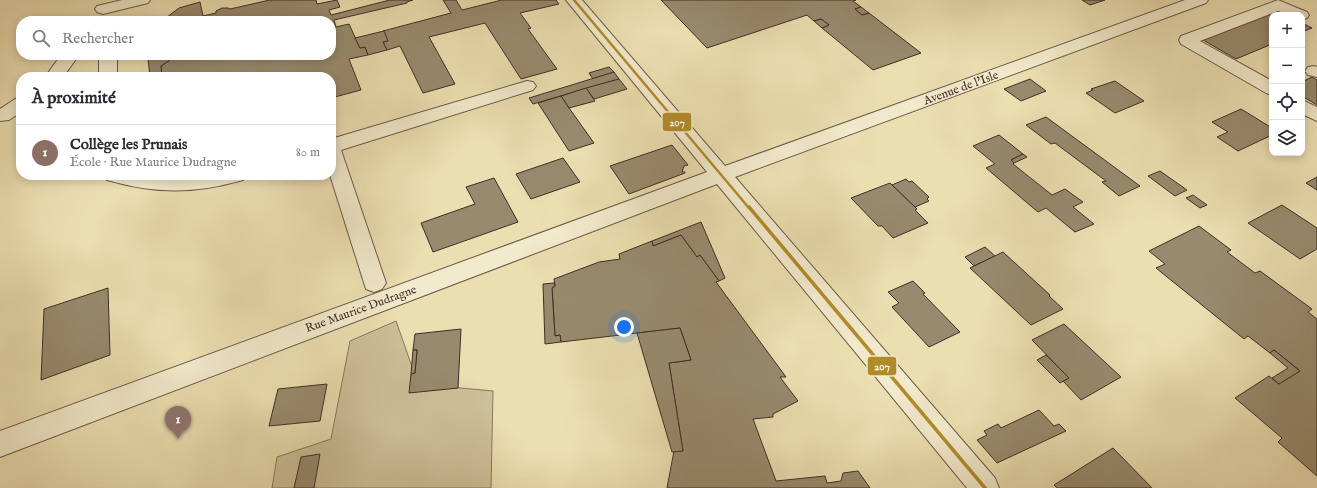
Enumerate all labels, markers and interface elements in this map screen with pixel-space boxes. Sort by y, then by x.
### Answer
map controls [1269,12,1305,156]
button: + [1269,12,1305,48]
search box [16,16,336,60]
icon: search [30,27,52,49]
text: Rechercher [62,29,134,48]
button: − [1269,48,1305,84]
street label: Avenue de l'Isle [921,67,1001,109]
button: locate [1269,84,1305,120]
text: À proximité [32,88,116,109]
line badge: 207 [662,112,692,132]
text: 207 [669,116,685,130]
button: layers [1269,120,1305,156]
text: Collège les Prunais [70,135,187,154]
text: 1 [43,144,47,161]
text: 80 m [296,144,320,161]
text: École · Rue Maurice Dudragne [70,154,237,171]
street label: Rue Maurice Dudragne [303,282,419,336]
your location [614,317,634,337]
line badge: 207 [867,356,897,376]
text: 207 [874,360,890,374]
pin: 1 [165,406,191,439]

